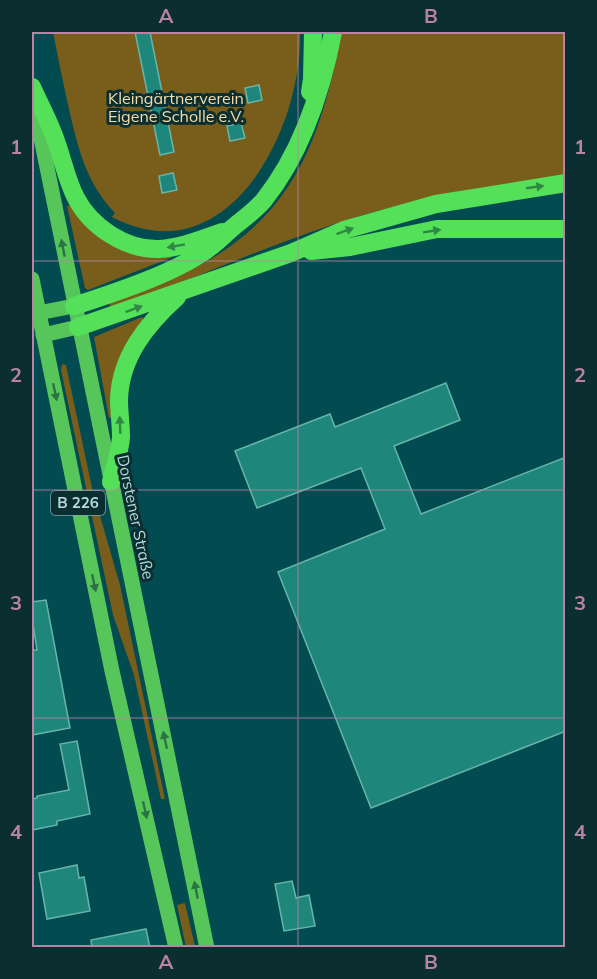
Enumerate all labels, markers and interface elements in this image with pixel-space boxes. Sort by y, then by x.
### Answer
text: A [159,3,174,28]
text: B [424,3,438,28]
park label: Kleingärtnerverein Eigene Scholle e.V. [108,88,244,126]
text: 1 [10,134,22,159]
text: 1 [574,134,586,159]
one-way arrow [525,183,544,192]
one-way arrow [336,225,354,235]
one-way arrow [422,226,441,235]
one-way arrow [58,239,67,258]
one-way arrow [166,242,185,251]
one-way arrow [125,304,143,314]
text: 2 [10,362,22,387]
text: 2 [574,362,586,387]
one-way arrow [51,383,60,402]
one-way arrow [116,415,125,434]
street label: Dorstener Straße [113,453,159,581]
road number: B 226 [51,491,105,515]
one-way arrow [90,574,99,593]
text: 3 [10,590,22,615]
text: 3 [574,590,586,615]
one-way arrow [160,730,169,749]
one-way arrow [140,801,150,819]
text: 4 [10,819,22,844]
text: 4 [574,819,586,844]
one-way arrow [191,880,200,899]
text: A [159,949,174,974]
text: B [424,949,438,974]

